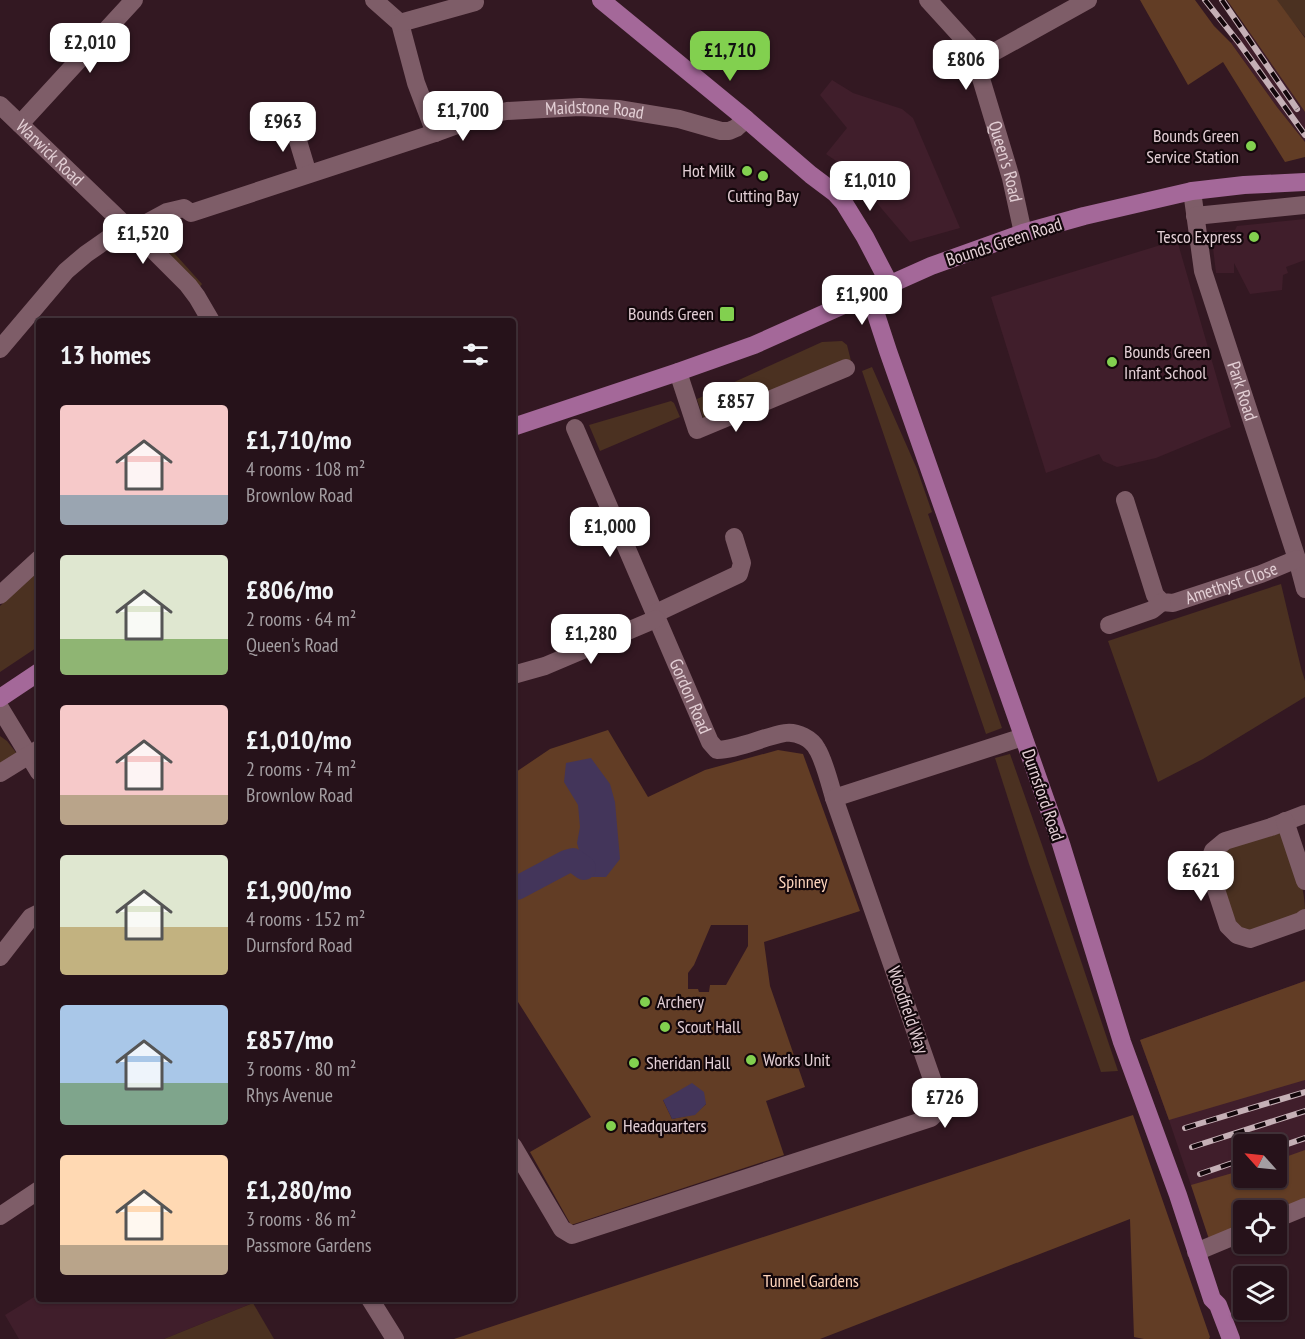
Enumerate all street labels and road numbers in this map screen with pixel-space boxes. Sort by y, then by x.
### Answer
street label: Maidstone Road [545,95,646,124]
street label: Warwick Road [11,114,89,190]
street label: Queen's Road [983,118,1028,204]
street label: Bounds Green Road [943,212,1065,271]
street label: Park Road [1222,358,1263,423]
street label: Amethyst Close [1182,556,1281,609]
street label: Gordon Road [665,655,717,737]
street label: Durnsford Road [1017,746,1070,844]
street label: Woodfield Way [883,963,934,1057]

